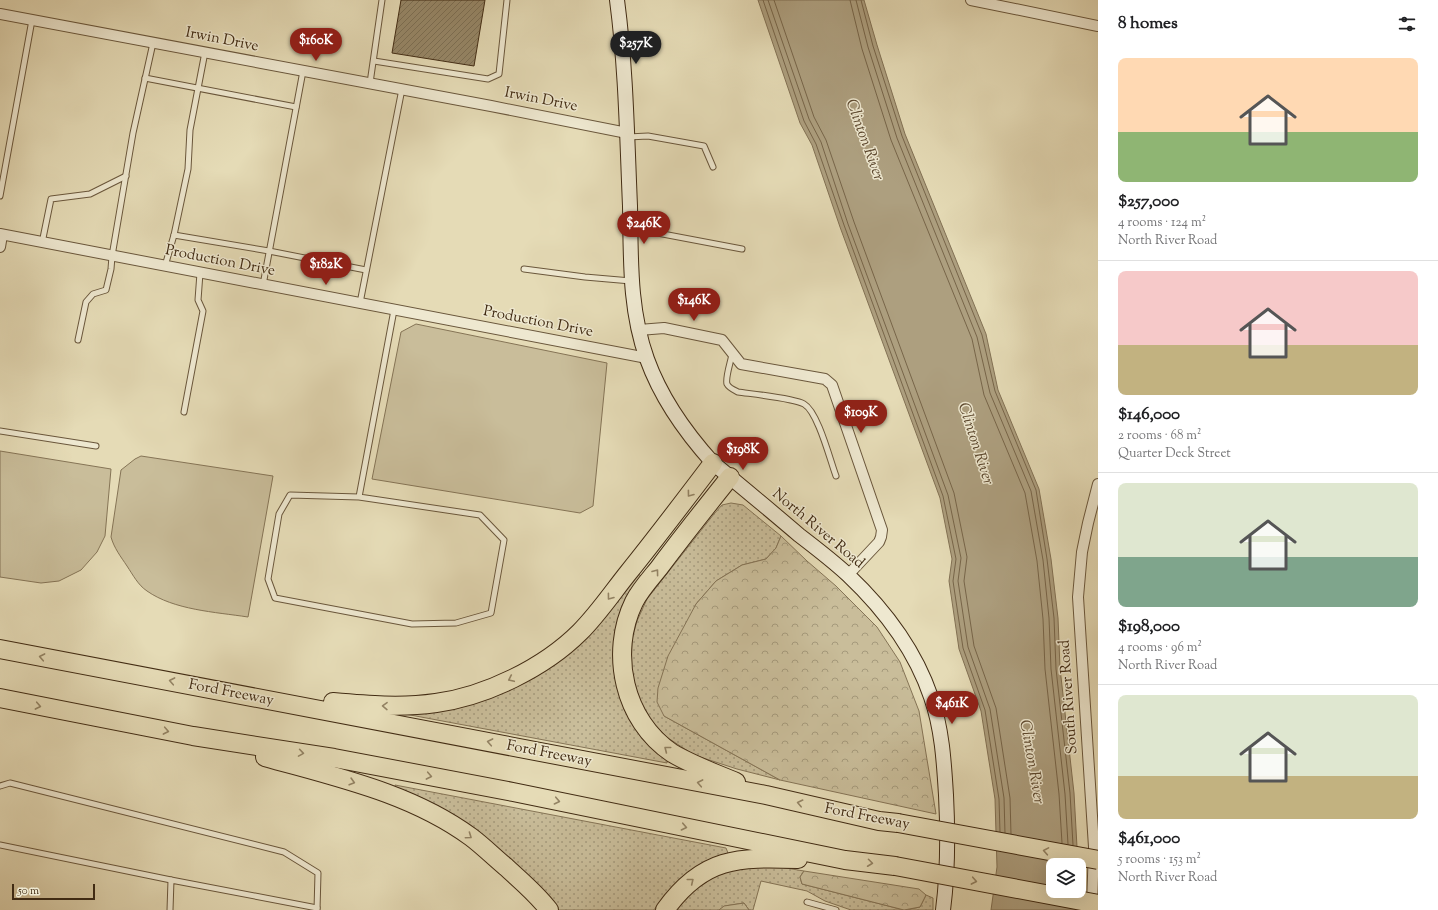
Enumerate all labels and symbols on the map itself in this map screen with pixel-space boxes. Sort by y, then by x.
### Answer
street label: Irwin Drive [184,23,260,57]
pin: $160K [288,28,344,62]
pin: $257K [608,31,664,65]
street label: Irwin Drive [503,83,579,117]
water label: Clinton River [839,96,889,184]
pin: $246K [616,211,672,245]
street label: Production Drive [163,240,277,282]
pin: $182K [298,252,354,286]
pin: $146K [666,288,722,322]
street label: Production Drive [481,301,595,343]
pin: $109K [833,400,889,434]
water label: Clinton River [951,400,999,488]
pin: $198K [715,437,771,471]
street label: North River Road [767,484,869,574]
one-way arrow [688,490,695,497]
one-way arrow [651,569,658,576]
one-way arrow [607,592,614,599]
street label: South River Road [1054,638,1083,755]
one-way arrow [39,653,45,662]
street label: Ford Freeway [187,674,276,712]
one-way arrow [508,674,515,682]
one-way arrow [169,678,175,686]
pin: $461K [924,691,980,725]
one-way arrow [35,701,41,709]
one-way arrow [382,702,388,710]
water label: Clinton River [1012,718,1050,806]
one-way arrow [163,726,169,734]
street label: Ford Freeway [505,735,594,773]
one-way arrow [487,739,493,747]
one-way arrow [665,746,672,753]
one-way arrow [298,748,304,757]
one-way arrow [426,771,432,780]
one-way arrow [348,777,355,786]
one-way arrow [697,779,703,787]
one-way arrow [553,796,560,804]
street label: Ford Freeway [823,798,912,836]
one-way arrow [797,800,803,808]
one-way arrow [681,823,687,831]
one-way arrow [465,831,472,838]
one-way arrow [1043,847,1049,855]
one-way arrow [867,858,873,867]
one-way arrow [971,876,977,885]
one-way arrow [687,879,694,886]
scale bar [12,882,95,901]

